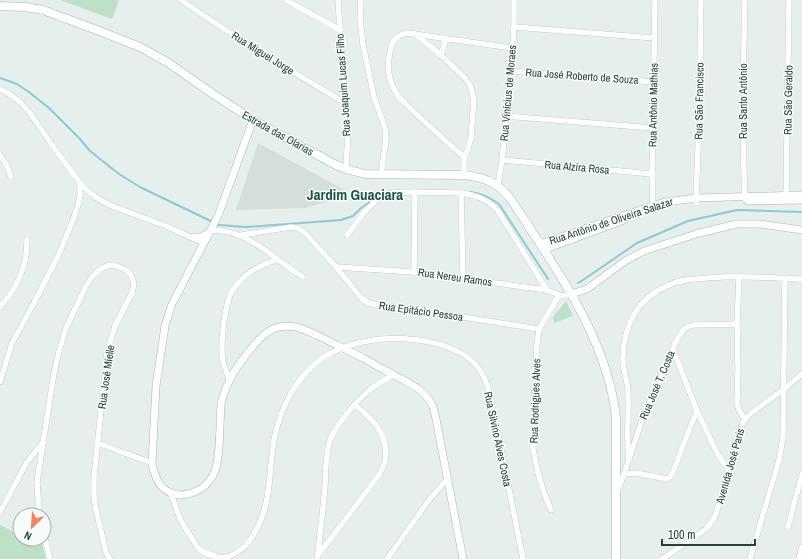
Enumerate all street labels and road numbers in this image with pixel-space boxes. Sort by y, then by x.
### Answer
street label: Rua Miguel Jorge [229,28,297,78]
street label: Rua Joaquim Lucas Filho [332,33,354,137]
street label: Rua Vinícius de Moraes [497,44,519,142]
street label: Rua Antônio Mathias [645,62,661,147]
street label: Rua São Francisco [691,62,707,140]
street label: Rua Santo Antônio [736,63,750,139]
street label: Rua José Roberto de Souza [525,65,639,87]
street label: Rua São Geraldo [780,65,796,135]
street label: Estrada das Olarias [240,108,317,159]
street label: Rua Alzira Rosa [544,157,610,177]
street label: Rua Antônio de Oliveira Salazar [547,194,675,248]
street label: Rua Nereu Ramos [417,265,493,289]
street label: Rua Epitácio Pessoa [378,298,464,324]
street label: Rua José Mielle [95,344,117,410]
street label: Rua José T. Costa [636,348,678,422]
street label: Rua Rodrigues Alves [527,358,543,444]
street label: Rua Silvino Alves Costa [481,390,515,488]
street label: Avenida José Paris [712,426,748,506]

